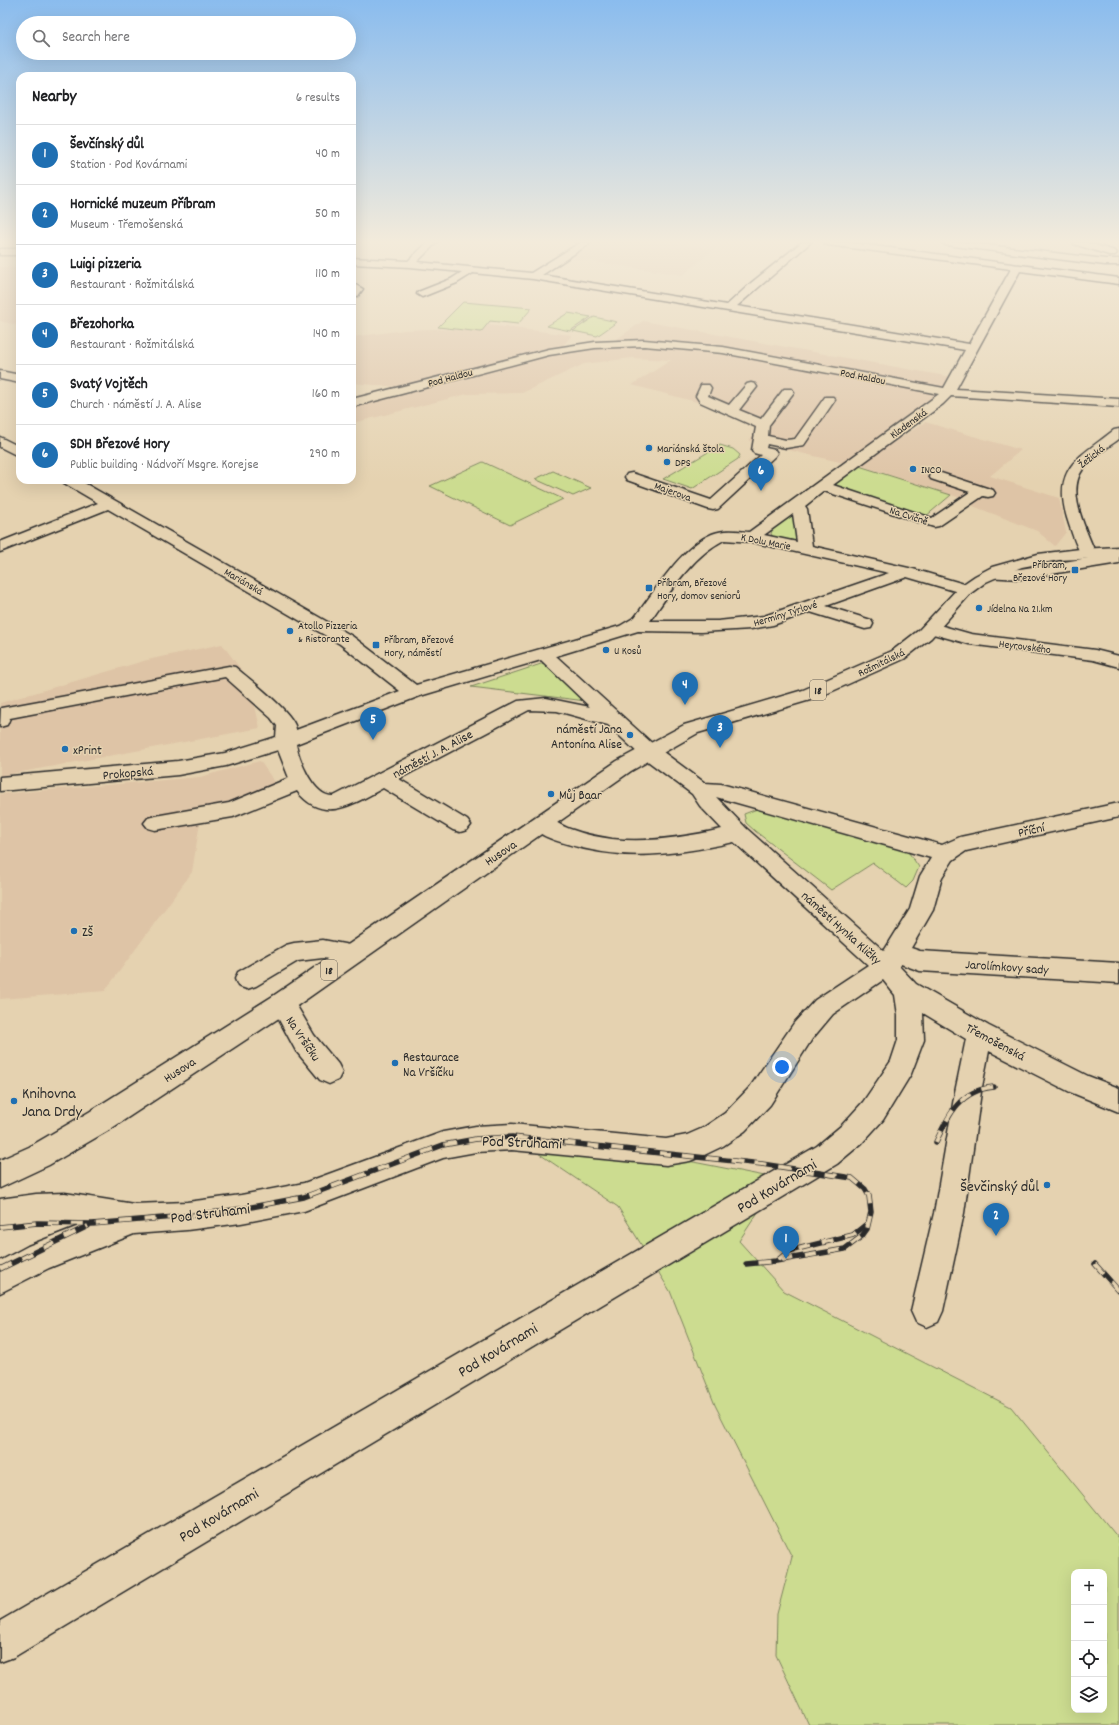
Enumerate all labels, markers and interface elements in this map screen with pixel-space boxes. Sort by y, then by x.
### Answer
search box [16,16,356,60]
icon: search [30,27,52,49]
text: Search here [62,27,130,49]
text: Nearby [32,86,76,110]
text: 6 results [296,89,340,108]
text: Ševčínský důl [70,134,144,156]
text: 1 [44,145,46,164]
text: 40 m [316,145,340,164]
text: Station · Pod Kovárnami [70,156,187,175]
text: Hornické muzeum Příbram [70,194,215,216]
text: 2 [42,205,48,224]
text: 50 m [315,205,340,224]
text: Museum · Třemošenská [70,216,183,235]
text: Luigi pizzeria [70,254,141,276]
text: 3 [42,265,48,284]
text: 110 m [315,265,340,284]
text: Restaurant · Rožmitálská [70,276,194,295]
text: Březohorka [70,314,134,336]
text: 4 [42,325,48,344]
text: 140 m [313,325,340,344]
text: Restaurant · Rožmitálská [70,336,194,355]
street label: Pod Haldou [426,365,475,393]
street label: Pod Haldou [839,366,887,390]
text: Svatý Vojtěch [70,374,148,396]
text: 5 [42,385,48,404]
text: 160 m [312,385,340,404]
text: Church · náměstí J. A. Alise [70,396,201,415]
street label: Kladenská [887,405,932,444]
text: SDH Březové Hory [70,434,169,456]
place label: Mariánská štola [657,442,725,458]
street label: Žežická [1076,442,1109,473]
marker: Mariánská štola [644,443,654,453]
text: 6 [42,445,48,464]
text: 290 m [309,445,340,464]
text: Public building · Nádvoří Msgre. Korejse [70,456,258,475]
place label: DPS [675,456,691,472]
marker: DPS [662,457,672,467]
pin: 6 [748,458,774,491]
place label: INCO [921,463,942,479]
marker: INCO [908,464,918,474]
street label: Majerova [652,479,694,507]
street label: Na Cvičně [887,503,930,531]
street label: K Dolu Marie [739,530,792,556]
place label: Příbram, Březové Hory [1013,558,1068,587]
street label: Mariánská [220,565,266,601]
marker: Příbram, Březové Hory [1070,565,1080,575]
place label: Příbram, Březové Hory, domov seniorů [657,576,741,605]
marker: Příbram, Březové Hory, domov seniorů [644,583,654,593]
street label: Hermíny Týrlové [752,598,820,632]
place label: Jídelna Na 21.km [987,602,1053,618]
marker: Jídelna Na 21.km [974,603,984,613]
place label: Atollo Pizzeria & Ristorante [298,619,358,648]
marker: Atollo Pizzeria & Ristorante [285,626,295,636]
place label: Příbram, Březové Hory, náměstí [384,633,454,662]
street label: Heyrovského [998,637,1052,659]
marker: Příbram, Březové Hory, náměstí [371,640,381,650]
place label: U Kosů [614,644,641,660]
marker: U Kosů [601,645,611,655]
street label: Rožmitálská [856,645,908,682]
pin: 4 [672,672,698,705]
road number: 18 [810,680,826,700]
pin: 5 [360,707,386,740]
pin: 3 [707,715,733,748]
place label: náměstí Jana Antonína Alise [551,721,623,755]
street label: náměstí J. A. Alise [390,726,477,784]
marker: náměstí Jana Antonína Alise [625,730,635,740]
place label: xPrint [73,742,102,761]
marker: xPrint [60,744,70,754]
street label: Prokopská [102,763,155,786]
place label: Můj Baar [559,787,602,806]
marker: Můj Baar [546,789,556,799]
street label: Příční [1016,819,1048,844]
street label: Husova [482,836,522,872]
street label: náměstí Hynka Kličky [796,888,885,971]
place label: ZŠ [82,924,94,943]
marker: ZŠ [69,926,79,936]
street label: Jarolímkovy sady [964,956,1050,981]
road number: 18 [321,960,337,980]
street label: Na Vršíčku [280,1013,324,1066]
street label: Třemošenská [962,1020,1028,1067]
place label: Restaurace Na Vršíčku [403,1049,459,1083]
street label: Husova [160,1053,201,1089]
your location [772,1057,792,1077]
marker: Restaurace Na Vršíčku [390,1058,400,1068]
place label: Knihovna Jana Drdy [22,1083,83,1124]
marker: Knihovna Jana Drdy [9,1096,19,1106]
street label: Pod Struhami [481,1131,562,1156]
street label: Pod Kovárnami [733,1154,822,1220]
place label: Ševčinský důl [960,1176,1039,1199]
marker: Ševčinský důl [1042,1180,1052,1190]
street label: Pod Struhami [169,1198,252,1231]
pin: 2 [983,1203,1009,1236]
pin: 1 [773,1226,799,1259]
street label: Pod Kovárnami [454,1318,543,1384]
street label: Pod Kovárnami [175,1483,264,1549]
map controls [1071,1569,1107,1713]
button: + [1071,1569,1107,1605]
button: − [1071,1605,1107,1641]
button: locate [1071,1641,1107,1677]
button: layers [1071,1677,1107,1713]

